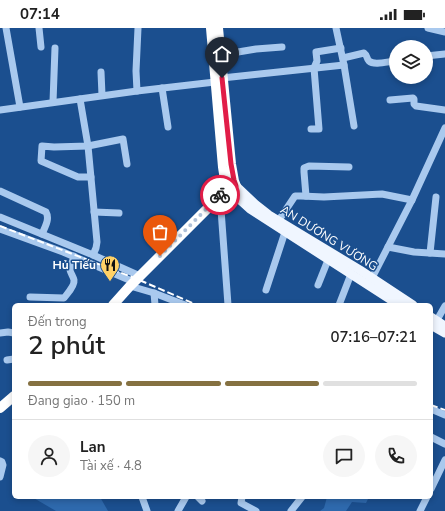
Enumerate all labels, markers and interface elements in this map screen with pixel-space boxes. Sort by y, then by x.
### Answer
text: 07:14 [20,4,60,24]
pin [205,37,239,78]
map controls [389,40,433,84]
button: layers [389,40,433,84]
icon: home [211,43,233,65]
courier [200,175,240,215]
icon: bike [209,184,231,206]
street label: AN DƯƠNG VƯƠNG [277,202,381,274]
pin [143,215,177,256]
icon: bag [149,221,171,243]
restaurant icon: Hủ Tiếu [99,254,121,282]
place label: Hủ Tiếu [53,257,96,273]
text: Đến trong [28,313,87,331]
text: 07:16–07:21 [330,327,417,347]
text: 2 phút [28,328,105,363]
text: Đang giao · 150 m [28,392,135,410]
button: person [28,435,70,477]
button: chat [323,435,365,477]
button: phone [375,435,417,477]
text: Lan [80,437,105,457]
text: Tài xế · 4.8 [80,457,142,475]

